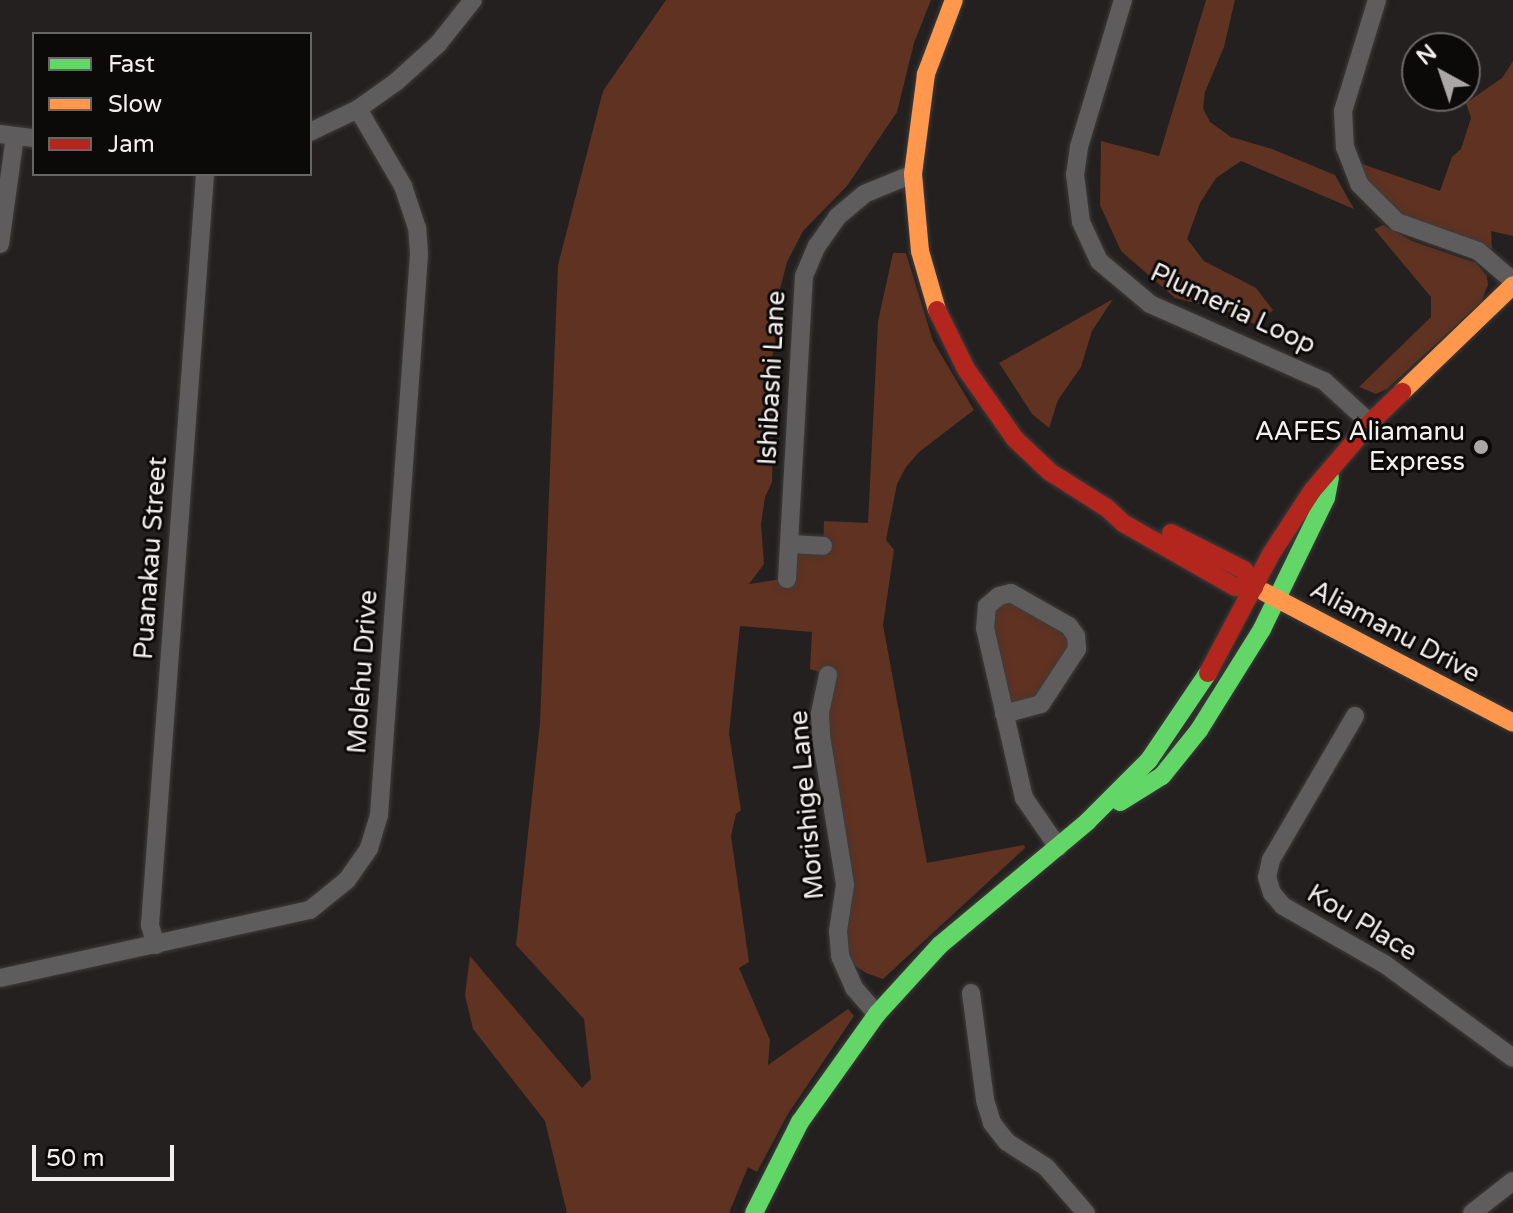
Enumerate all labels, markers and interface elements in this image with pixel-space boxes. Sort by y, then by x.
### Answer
legend [32,32,312,176]
north arrow [1401,32,1481,112]
text: N [1412,40,1442,71]
text: Fast [108,50,155,79]
text: Slow [108,90,162,119]
text: Jam [108,130,155,159]
street label: Plumeria Loop [1145,257,1321,361]
street label: Ishibashi Lane [752,290,792,466]
place label: AAFES Aliamanu Express [1255,416,1465,478]
marker: AAFES Aliamanu Express [1472,438,1490,456]
street label: Puanakau Street [128,455,174,661]
street label: Aliamanu Drive [1305,574,1485,690]
street label: Molehu Drive [342,589,384,755]
street label: Morishige Lane [783,709,831,901]
street label: Kou Place [1301,878,1423,968]
scale bar [36,1129,178,1179]
text: 50 m [46,1144,104,1173]

